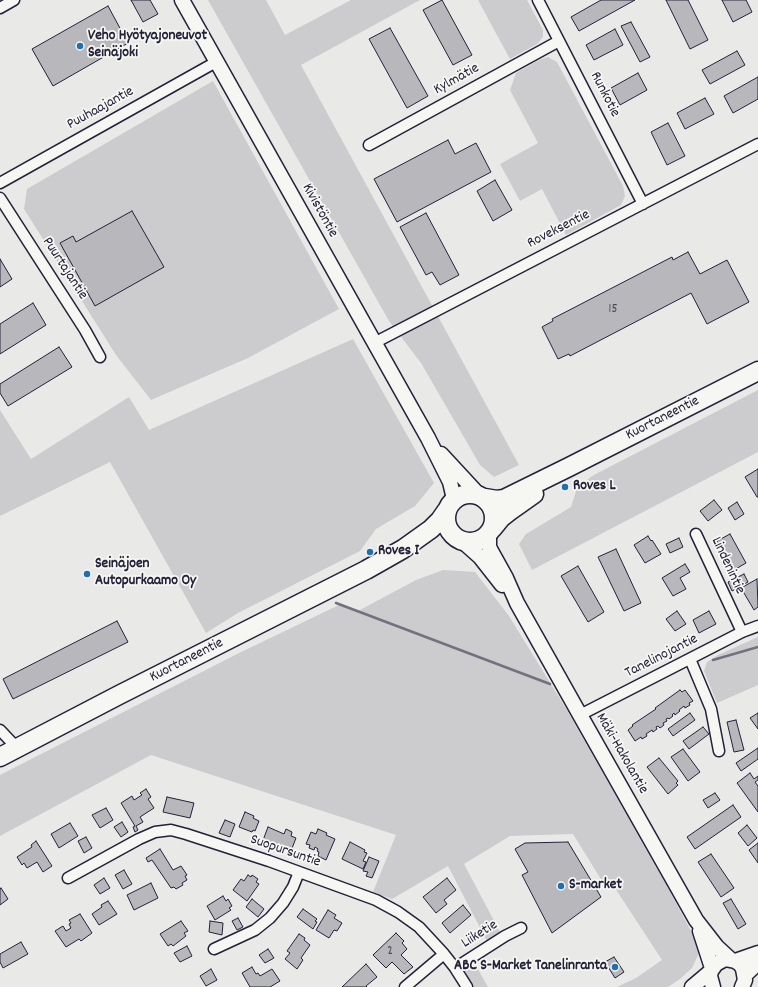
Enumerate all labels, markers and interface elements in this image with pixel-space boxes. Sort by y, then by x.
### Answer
place label: Veho Hyötyajoneuvot Seinäjoki [88,28,207,63]
marker: Veho Hyötyajoneuvot Seinäjoki [75,41,85,51]
street label: Kylmätie [431,60,483,100]
street label: Runkotie [585,69,623,121]
street label: Puuhaajantie [65,83,137,135]
street label: Kivistöntie [297,181,341,241]
street label: Roveksentie [525,207,593,253]
street label: Puurtajantie [37,234,91,304]
house number: 15 [609,302,617,318]
street label: Kuortaneentie [623,393,703,445]
place label: Roves L [573,478,616,496]
marker: Roves L [560,482,570,492]
street label: Lindenintie [706,535,748,597]
place label: Roves I [378,543,419,561]
marker: Roves I [365,547,375,557]
place label: Seinäjoen Autopurkaamo Oy [95,556,196,591]
marker: Seinäjoen Autopurkaamo Oy [82,569,92,579]
street label: Tanelinojantie [623,631,701,683]
street label: Kuortaneentie [147,635,227,687]
street label: Mäki-Hakolantie [591,710,651,798]
street label: Suopursuntie [247,832,323,872]
place label: S-market [569,877,622,895]
marker: S-market [556,881,566,891]
street label: Liiketie [459,917,501,953]
house number: 2 [387,944,393,960]
place label: ABC S-Market Tanelinranta [454,958,607,976]
marker: ABC S-Market Tanelinranta [610,962,620,972]

